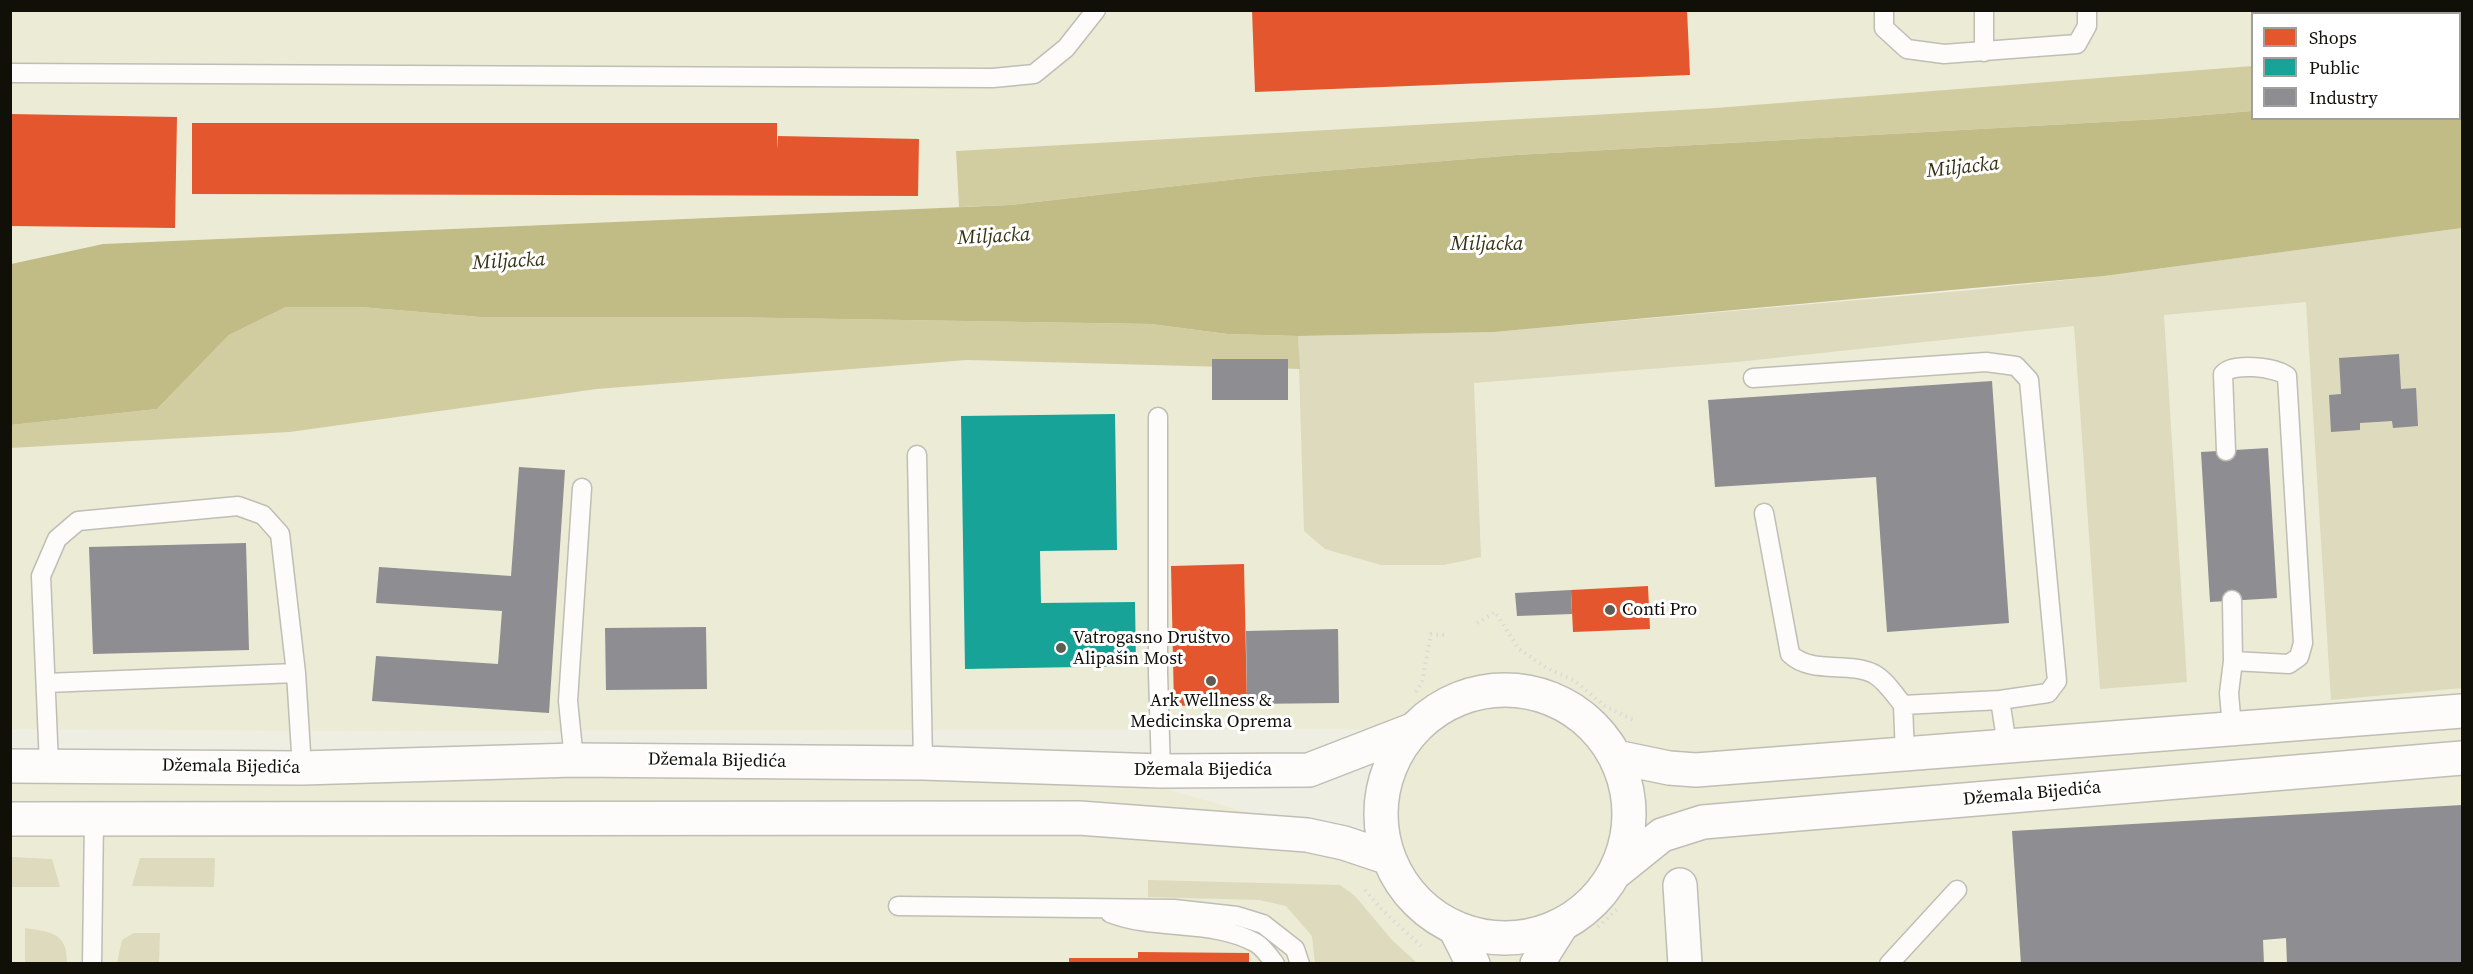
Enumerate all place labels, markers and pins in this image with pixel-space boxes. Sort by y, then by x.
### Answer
place label: Conti Pro [1622,599,1697,621]
marker: Conti Pro [1603,603,1617,617]
place label: Vatrogasno Društvo Alipašin Most [1073,627,1230,670]
marker: Vatrogasno Društvo Alipašin Most [1054,641,1068,655]
marker: Ark Wellness & Medicinska Oprema [1204,674,1218,688]
place label: Ark Wellness & Medicinska Oprema [1130,690,1292,732]

